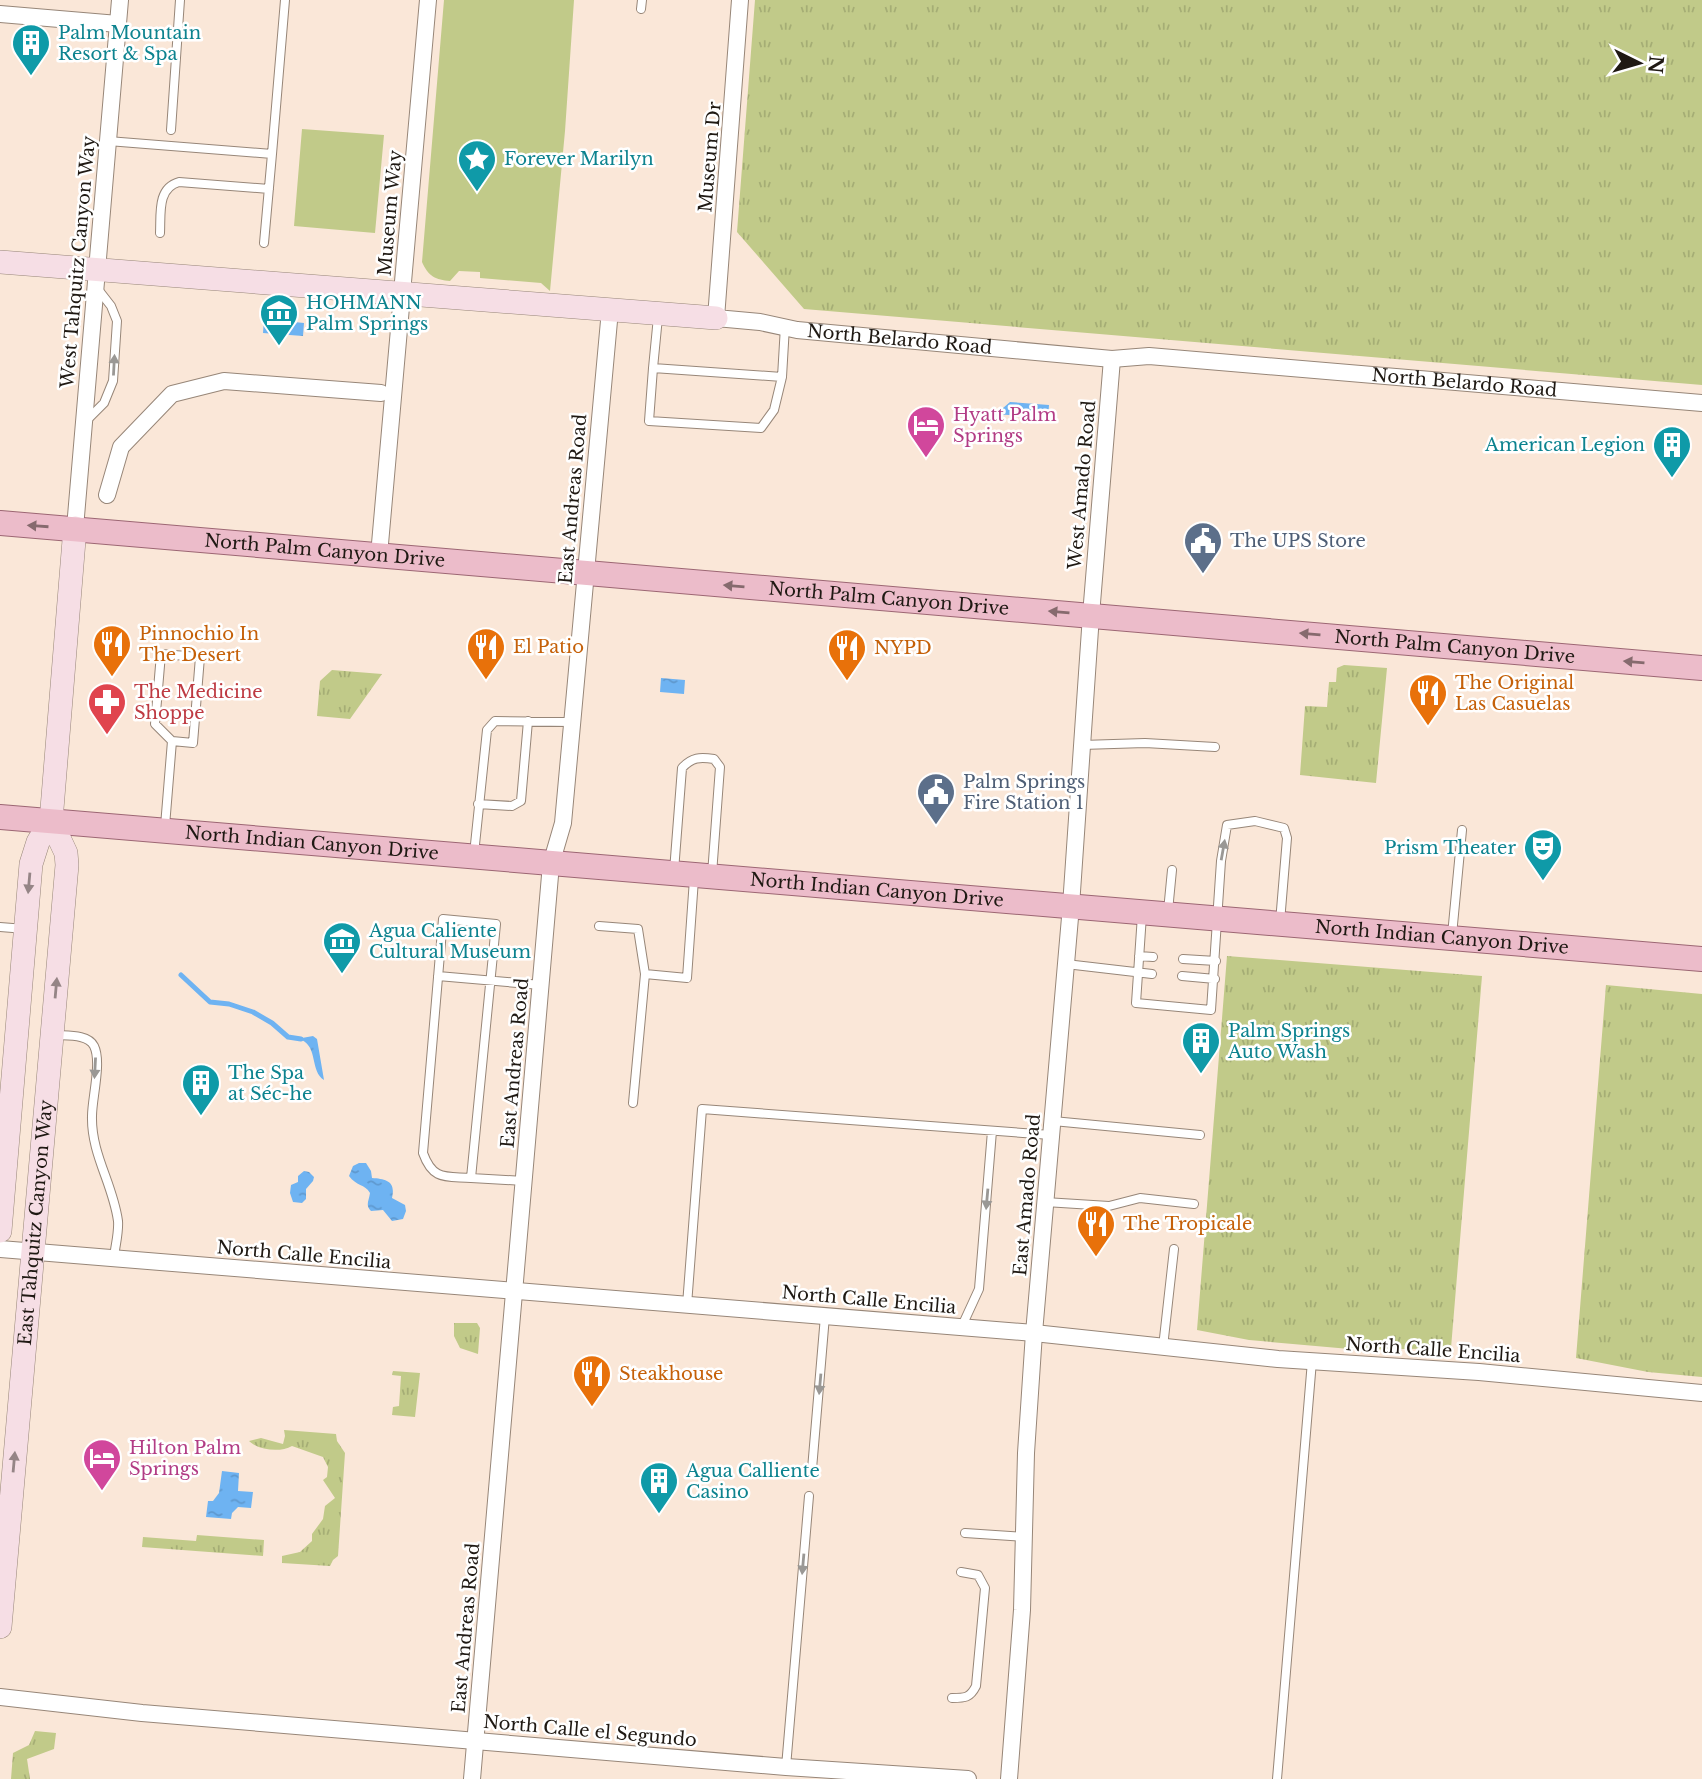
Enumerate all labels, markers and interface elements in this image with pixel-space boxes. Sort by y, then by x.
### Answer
building icon: Palm Mountain Resort & Spa [10,22,52,77]
place label: Palm Mountain Resort & Spa [58,22,201,65]
north arrow [1604,28,1674,98]
text: N [1643,55,1668,74]
street label: Museum Dr [694,100,726,213]
street label: West Tahquitz Canyon Way [56,134,100,390]
place icon: Forever Marilyn [456,138,498,193]
place label: Forever Marilyn [504,148,654,170]
street label: Museum Way [374,149,407,277]
museum icon: HOHMANN Palm Springs [258,292,300,347]
place label: HOHMANN Palm Springs [306,292,428,335]
street label: North Belardo Road [806,320,993,359]
one-way arrow [109,354,120,376]
street label: North Belardo Road [1371,364,1558,402]
street label: West Amado Road [1064,400,1100,571]
hotel icon: Hyatt Palm Springs [905,404,947,459]
place label: Hyatt Palm Springs [953,404,1056,447]
street label: East Andreas Road [555,413,591,585]
building icon: American Legion [1651,424,1693,479]
place label: American Legion [1484,434,1645,456]
one-way arrow [26,520,48,531]
public building icon: The UPS Store [1182,520,1224,575]
street label: North Palm Canyon Drive [204,529,446,572]
place label: The UPS Store [1230,530,1366,552]
street label: North Palm Canyon Drive [768,578,1010,620]
one-way arrow [723,580,745,591]
one-way arrow [1047,606,1069,617]
restaurant icon: Pinnochio In The Desert [91,623,133,678]
place label: Pinnochio In The Desert [139,623,259,666]
restaurant icon: El Patio [465,626,507,681]
street label: North Palm Canyon Drive [1334,626,1576,668]
restaurant icon: NYPD [826,627,868,682]
one-way arrow [1299,628,1321,639]
place label: El Patio [513,636,584,658]
place label: NYPD [874,637,932,659]
one-way arrow [1623,656,1645,667]
restaurant icon: The Original Las Casuelas [1407,672,1449,727]
place label: The Original Las Casuelas [1455,672,1574,715]
pharmacy icon: The Medicine Shoppe [86,681,128,736]
place label: The Medicine Shoppe [134,681,263,724]
public building icon: Palm Springs Fire Station 1 [915,771,957,826]
place label: Palm Springs Fire Station 1 [963,771,1085,814]
street label: North Indian Canyon Drive [184,821,440,865]
theatre icon: Prism Theater [1522,827,1564,882]
place label: Prism Theater [1384,837,1516,859]
one-way arrow [1218,839,1229,861]
street label: North Indian Canyon Drive [749,869,1005,912]
one-way arrow [23,873,34,895]
street label: North Indian Canyon Drive [1314,916,1570,959]
museum icon: Agua Caliente Cultural Museum [321,920,363,975]
place label: Agua Caliente Cultural Museum [368,920,531,963]
one-way arrow [51,977,62,999]
street label: East Andreas Road [497,977,533,1149]
building icon: Palm Springs Auto Wash [1180,1020,1222,1075]
place label: Palm Springs Auto Wash [1227,1020,1350,1063]
one-way arrow [90,1057,101,1079]
building icon: The Spa at Séc-he [180,1062,222,1117]
place label: The Spa at Séc-he [228,1062,312,1105]
street label: East Tahquitz Canyon Way [14,1098,57,1346]
street label: East Amado Road [1009,1113,1045,1277]
one-way arrow [981,1188,992,1210]
restaurant icon: The Tropicale [1075,1203,1117,1258]
place label: The Tropicale [1123,1213,1252,1235]
street label: North Calle Encilia [216,1236,392,1274]
street label: North Calle Encilia [781,1281,957,1319]
street label: North Calle Encilia [1345,1333,1521,1367]
restaurant icon: Steakhouse [571,1353,613,1408]
place label: Steakhouse [619,1363,723,1385]
one-way arrow [814,1373,825,1395]
hotel icon: Hilton Palm Springs [81,1437,123,1492]
place label: Hilton Palm Springs [129,1437,241,1480]
one-way arrow [9,1451,20,1473]
building icon: Agua Calliente Casino [638,1460,680,1515]
place label: Agua Calliente Casino [685,1460,820,1503]
street label: East Andreas Road [448,1542,484,1714]
one-way arrow [797,1553,808,1575]
street label: North Calle el Segundo [482,1711,698,1751]

